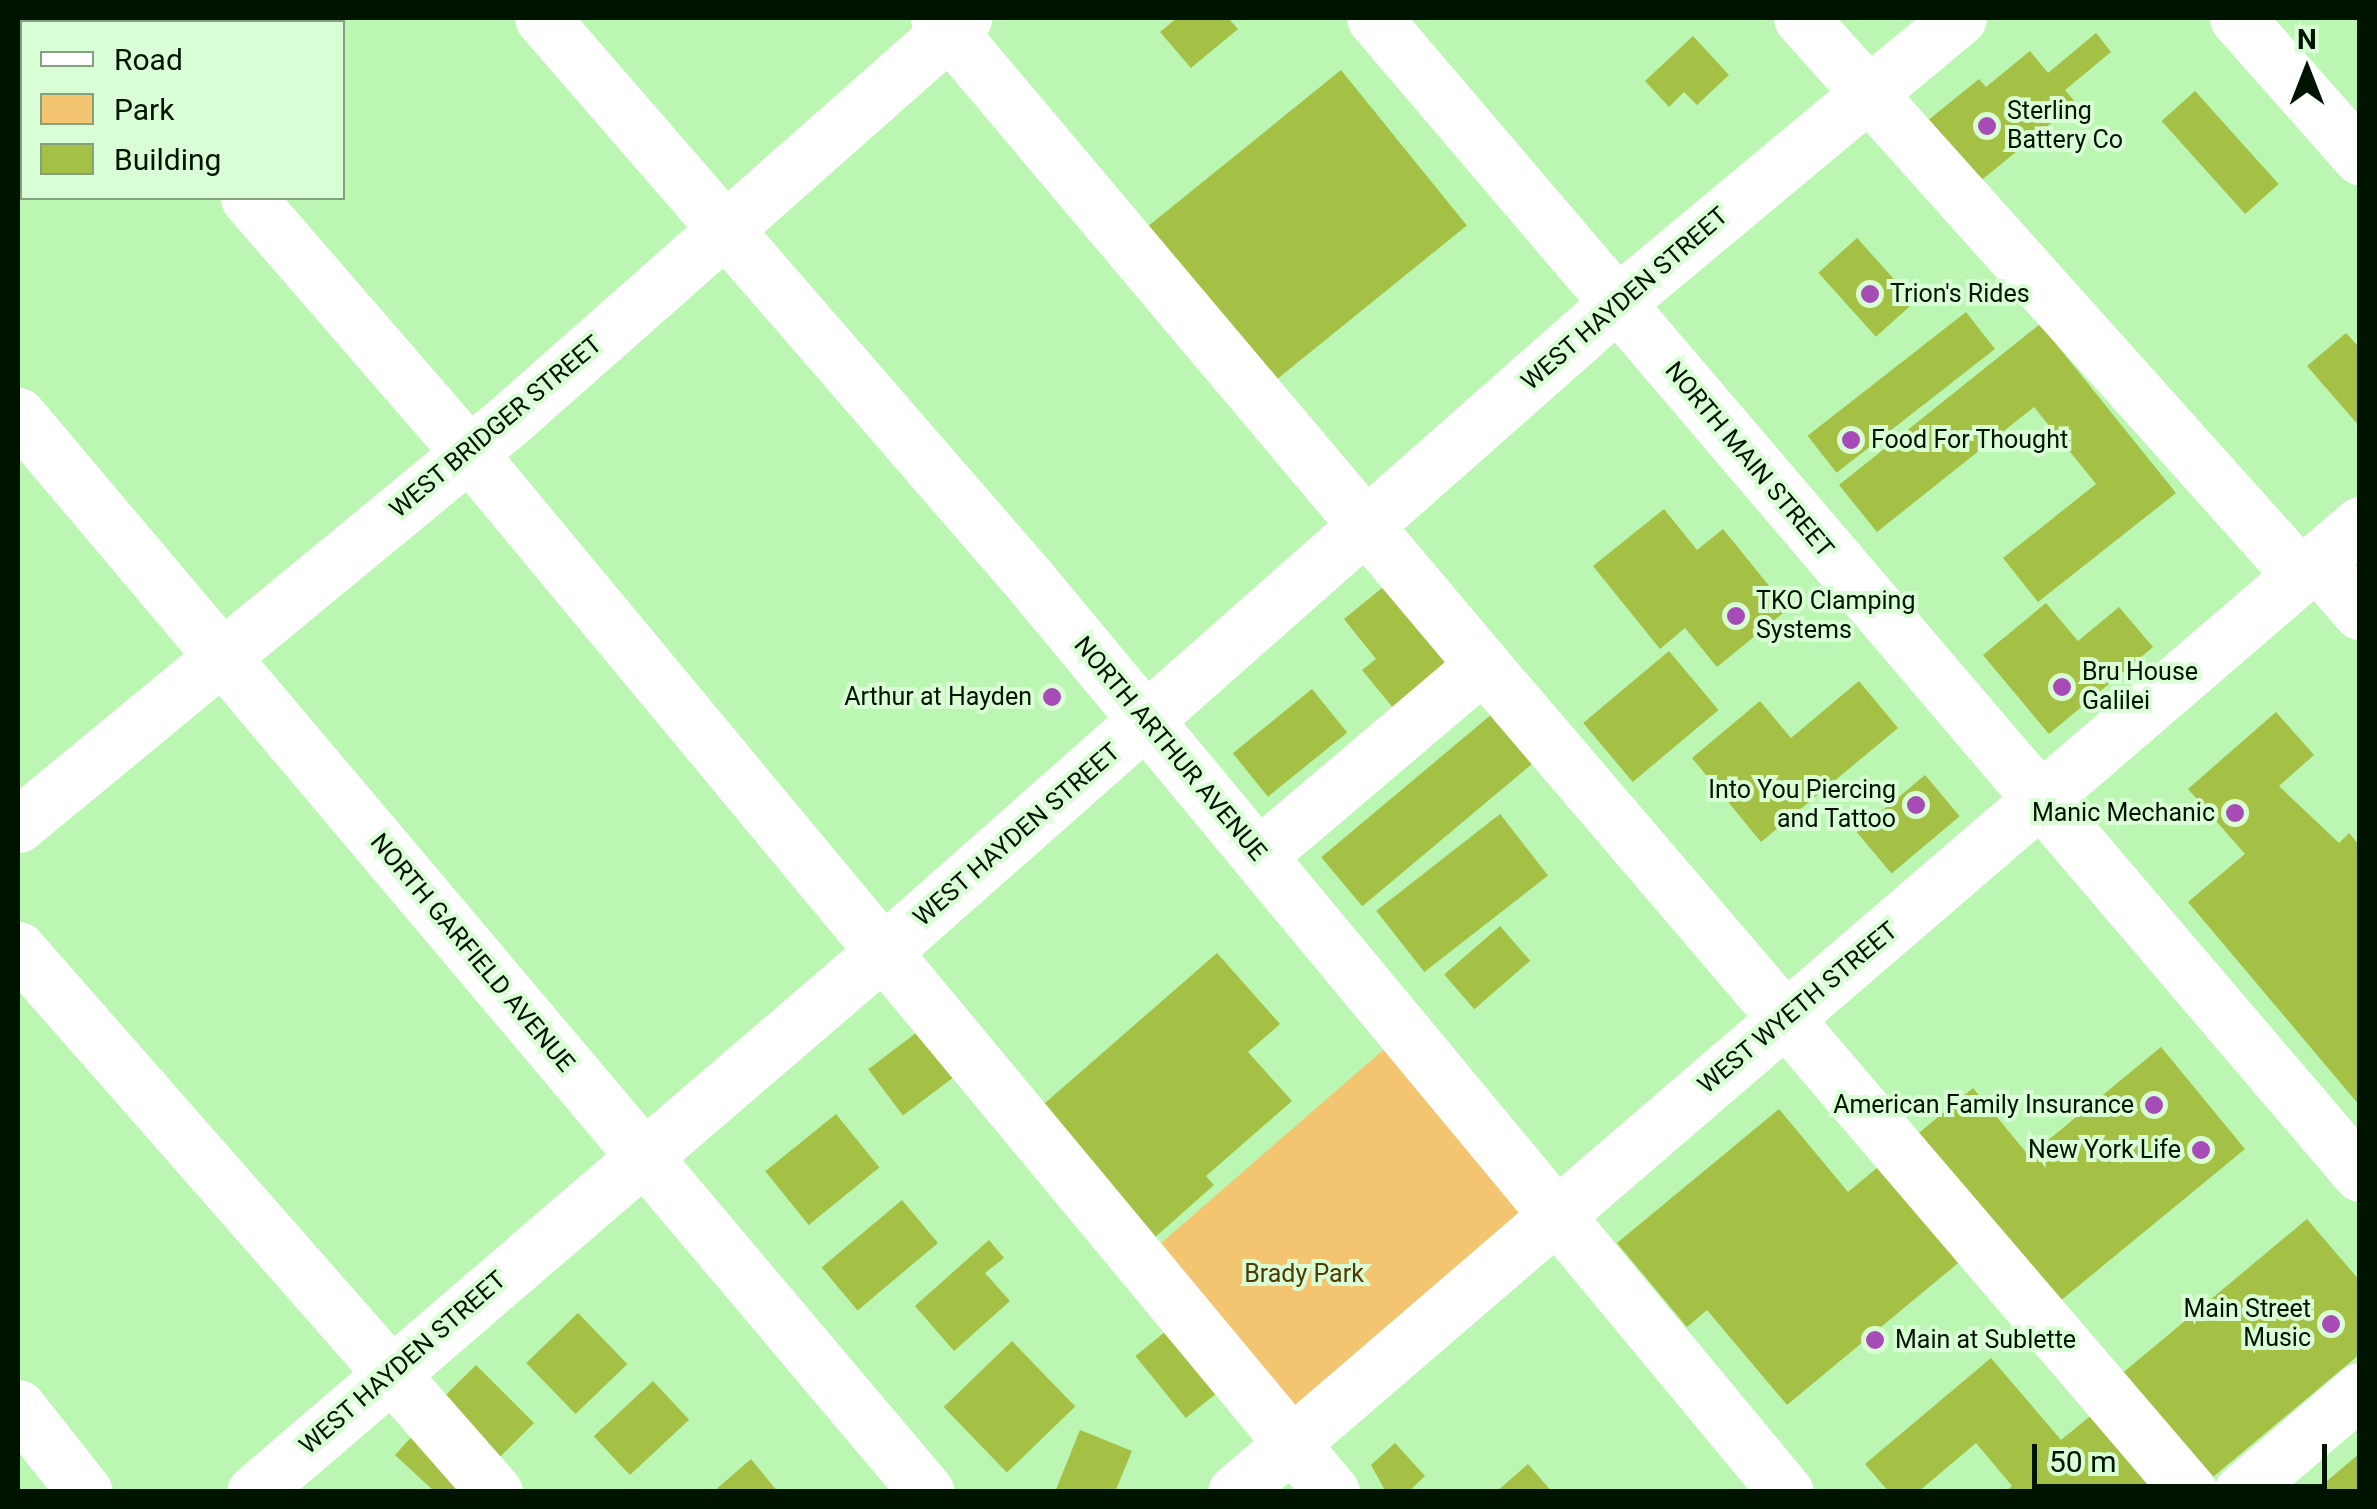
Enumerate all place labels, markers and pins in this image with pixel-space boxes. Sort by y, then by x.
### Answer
place label: Sterling Battery Co [2007,97,2123,156]
marker: Sterling Battery Co [1976,115,1998,137]
place label: Trion's Rides [1890,279,2030,309]
marker: Trion's Rides [1859,283,1881,305]
place label: Food For Thought [1871,425,2069,455]
marker: Food For Thought [1840,429,1862,451]
place label: TKO Clamping Systems [1756,587,1915,646]
marker: TKO Clamping Systems [1725,605,1747,627]
place label: Bru House Galilei [2082,658,2198,717]
marker: Bru House Galilei [2051,676,2073,698]
place label: Arthur at Hayden [844,682,1032,712]
marker: Arthur at Hayden [1041,686,1063,708]
place label: Into You Piercing and Tattoo [1708,776,1896,835]
marker: Into You Piercing and Tattoo [1905,794,1927,816]
place label: Manic Mechanic [2032,798,2215,828]
marker: Manic Mechanic [2224,802,2246,824]
place label: American Family Insurance [1833,1090,2134,1120]
marker: American Family Insurance [2143,1094,2165,1116]
place label: New York Life [2028,1135,2181,1165]
marker: New York Life [2190,1139,2212,1161]
place label: Main Street Music [2184,1295,2311,1354]
marker: Main Street Music [2320,1313,2342,1335]
place label: Main at Sublette [1895,1325,2076,1355]
marker: Main at Sublette [1864,1329,1886,1351]

